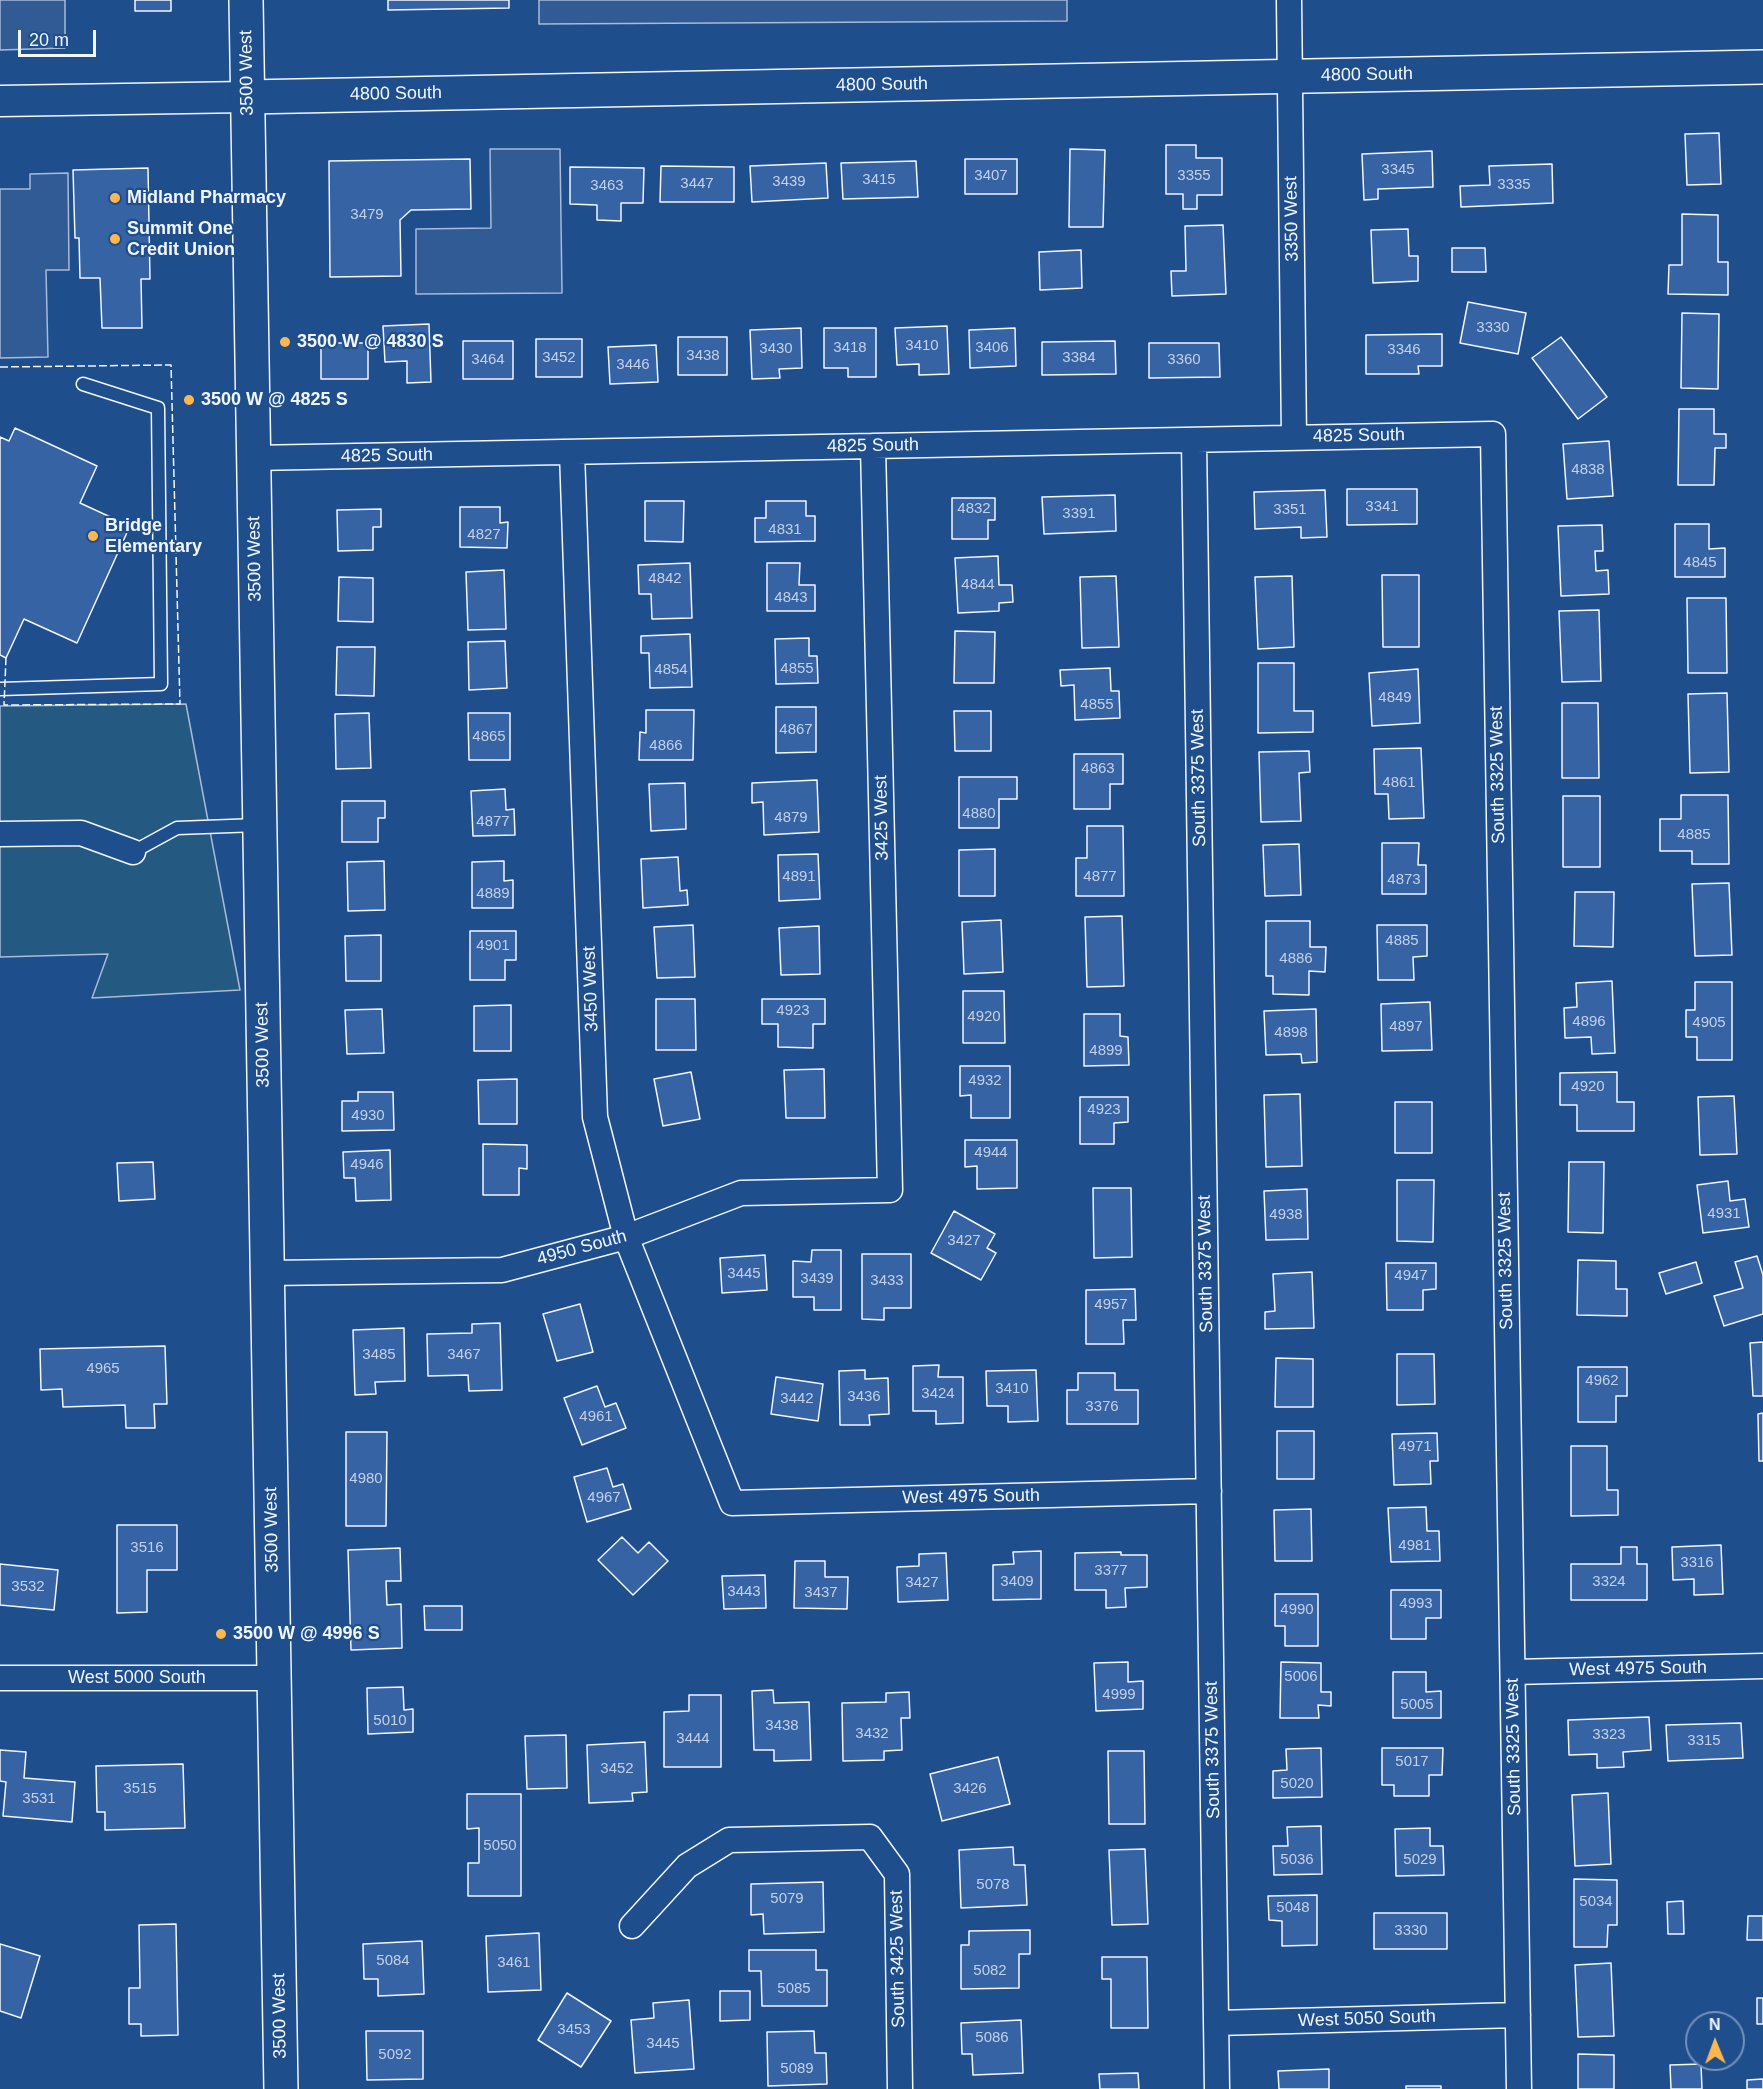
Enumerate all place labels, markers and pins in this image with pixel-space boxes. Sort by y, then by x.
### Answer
place label: Midland Pharmacy [127,187,286,209]
marker: Midland Pharmacy [108,191,122,205]
place label: Summit One Credit Union [127,218,235,260]
marker: Summit One Credit Union [108,232,122,246]
place label: 3500 W @ 4830 S [297,331,444,353]
marker: 3500 W @ 4830 S [278,335,292,349]
place label: 3500 W @ 4825 S [201,389,348,411]
marker: 3500 W @ 4825 S [182,393,196,407]
place label: Bridge Elementary [105,515,202,558]
marker: Bridge Elementary [86,529,100,543]
place label: 3500 W @ 4996 S [233,1623,380,1645]
marker: 3500 W @ 4996 S [214,1627,228,1641]

